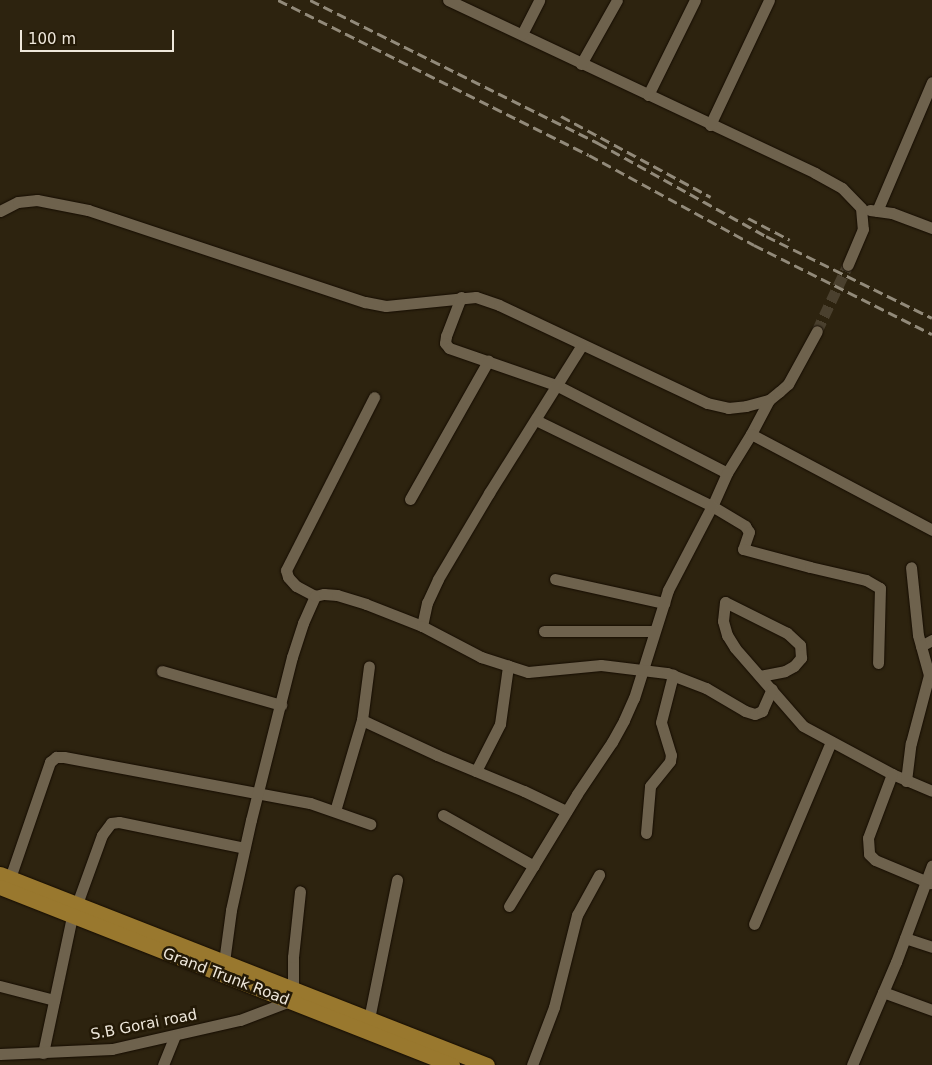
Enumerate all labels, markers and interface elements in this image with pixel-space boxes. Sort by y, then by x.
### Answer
scale bar [22,20,176,52]
text: 100 m [28,30,76,48]
street label: Grand Trunk Road [160,945,292,1009]
street label: S.B Gorai road [89,1006,199,1044]

